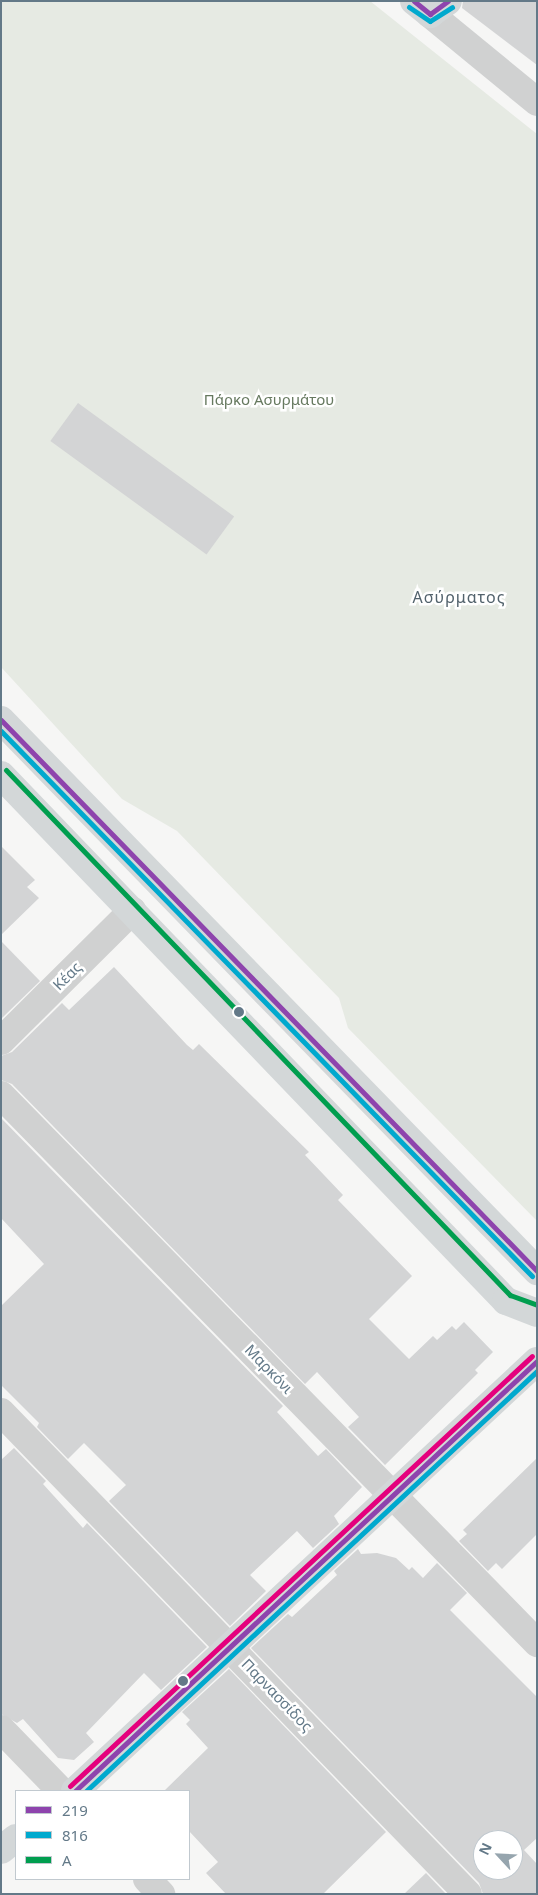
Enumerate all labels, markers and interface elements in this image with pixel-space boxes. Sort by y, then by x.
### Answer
park label: Πάρκο Ασυρμάτου [204,391,334,409]
district label: Ασύρματος [411,587,507,607]
street label: Κέας [49,958,85,994]
unlabelled marker [234,1007,244,1017]
street label: Μαρκόνι [241,1341,297,1397]
street label: Παρνασσίδος [238,1655,316,1735]
unlabelled marker [178,1676,188,1686]
legend [15,1790,190,1880]
text: 219 [62,1800,88,1820]
text: 816 [62,1825,88,1845]
north arrow [473,1830,523,1880]
text: N [474,1840,496,1858]
text: Α [62,1850,72,1870]

